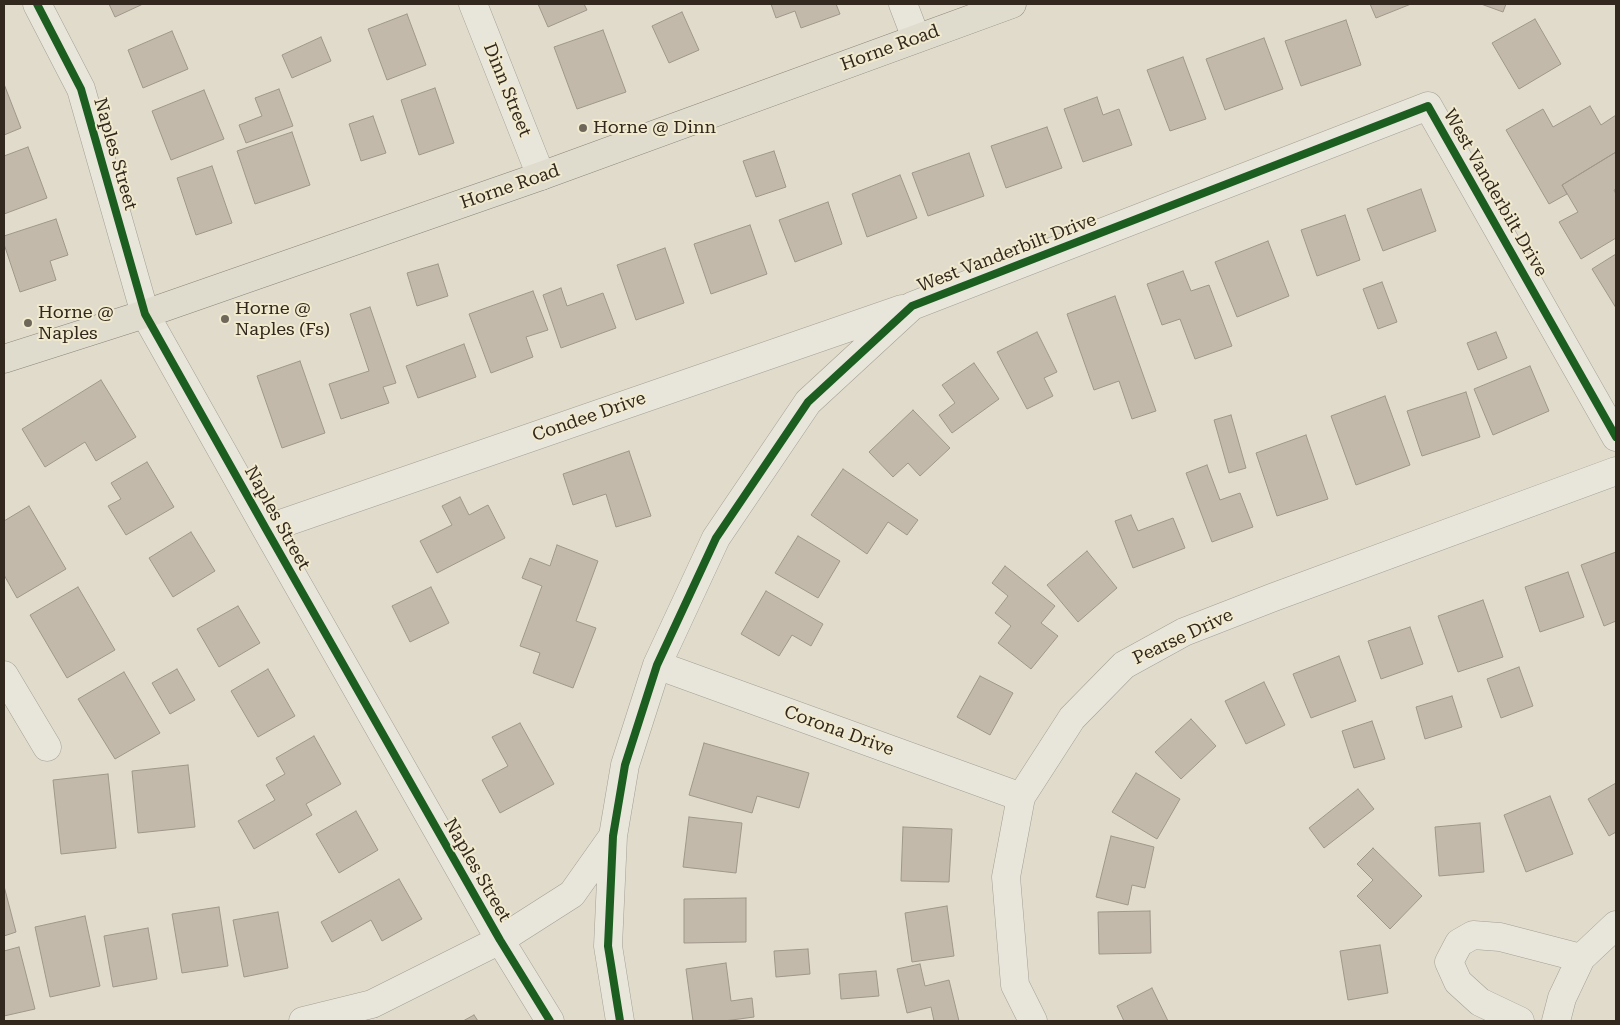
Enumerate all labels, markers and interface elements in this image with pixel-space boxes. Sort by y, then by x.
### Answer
street label: Horne Road [838,20,942,76]
street label: Dinn Street [478,40,536,140]
street label: Naples Street [89,95,141,213]
street label: West Vanderbilt Drive [1438,105,1552,281]
place label: Horne @ Dinn [593,117,716,139]
marker: Horne @ Dinn [577,122,589,134]
street label: Horne Road [458,160,562,214]
street label: West Vanderbilt Drive [914,209,1100,297]
place label: Horne @ Naples (Fs) [235,298,330,340]
place label: Horne @ Naples [38,302,114,344]
marker: Horne @ Naples (Fs) [219,313,231,325]
marker: Horne @ Naples [22,317,34,329]
street label: Condee Drive [529,387,649,447]
street label: Naples Street [239,462,315,574]
street label: Pearse Drive [1129,604,1237,670]
street label: Corona Drive [781,701,897,761]
street label: Naples Street [439,814,515,926]

